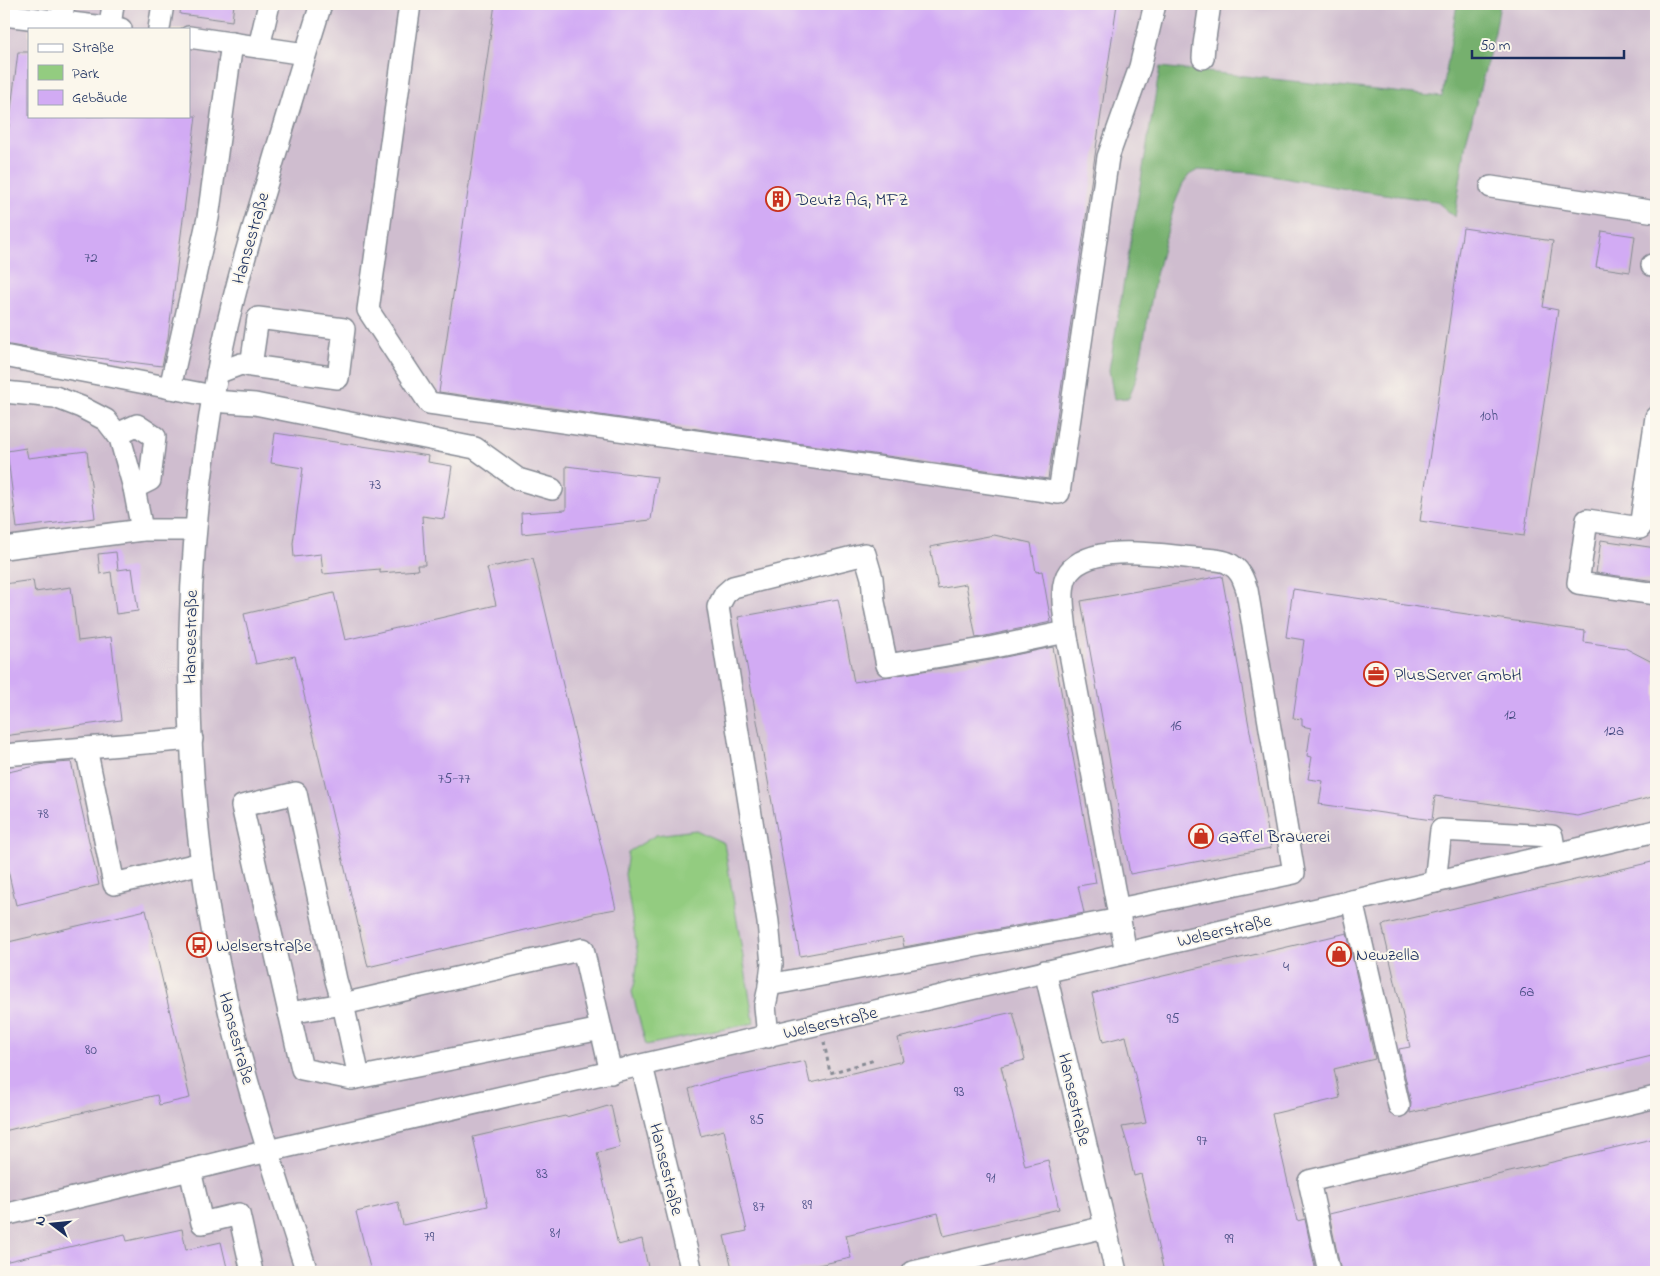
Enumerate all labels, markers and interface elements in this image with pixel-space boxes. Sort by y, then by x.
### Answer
legend [28,28,190,118]
scale bar [1472,28,1625,60]
text: 50 m [1480,35,1511,57]
text: Straße [72,37,114,59]
text: Park [72,63,100,85]
text: Gebäude [72,87,128,109]
building icon: Deutz AG, MFZ [765,186,791,212]
place label: Deutz AG, MFZ [795,188,908,214]
street label: Hansestraße [226,189,278,287]
house number: 72 [84,247,98,269]
house number: 10h [1480,405,1498,427]
house number: 73 [369,474,381,496]
street label: Hansestraße [178,589,206,684]
office icon: PlusServer GmbH [1363,661,1389,687]
place label: PlusServer GmbH [1394,663,1522,689]
house number: 12 [1504,704,1517,726]
house number: 16 [1170,715,1182,737]
house number: 12a [1604,720,1624,742]
house number: 75-77 [438,768,470,790]
house number: 78 [37,803,49,825]
shop icon: Gaffel Brauerei [1188,823,1214,849]
place label: Gaffel Brauerei [1218,825,1330,851]
street label: Welserstraße [1175,908,1275,955]
bus stop icon: Welserstraße [186,932,212,958]
place label: Welserstraße [216,934,313,960]
shop icon: Newzella [1326,941,1352,967]
place label: Newzella [1356,943,1419,969]
house number: 4 [1283,956,1289,978]
house number: 6a [1520,981,1534,1003]
street label: Hansestraße [210,990,260,1088]
street label: Welserstraße [781,1000,881,1047]
house number: 95 [1166,1008,1180,1030]
house number: 80 [85,1039,98,1061]
street label: Hansestraße [1050,1051,1097,1149]
house number: 93 [954,1081,964,1103]
house number: 85 [750,1109,765,1131]
street label: Hansestraße [641,1121,689,1219]
house number: 97 [1197,1130,1207,1152]
house number: 83 [536,1163,548,1185]
house number: 91 [986,1167,996,1189]
house number: 89 [802,1194,813,1216]
house number: 87 [753,1196,765,1218]
north arrow [28,1198,78,1248]
text: N [30,1213,52,1228]
house number: 81 [550,1222,560,1244]
house number: 79 [424,1226,435,1248]
house number: 99 [1224,1228,1234,1250]

